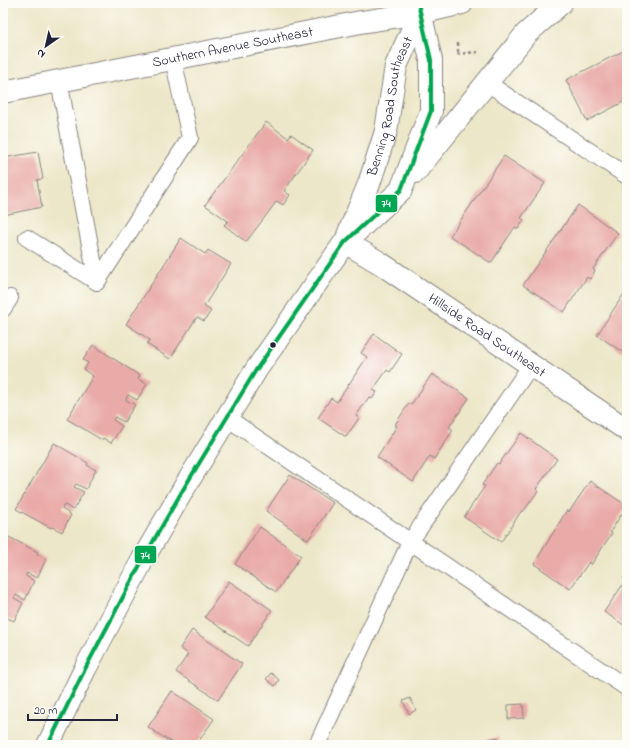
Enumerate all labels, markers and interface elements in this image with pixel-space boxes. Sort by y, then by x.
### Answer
street label: Southern Avenue Southeast [150,21,315,73]
north arrow [26,26,66,66]
street label: Benning Road Southeast [361,33,419,180]
text: N [33,45,49,62]
line badge: 74 [375,194,398,213]
text: 74 [381,196,391,212]
street label: Hillside Road Southeast [424,288,550,383]
unlabelled marker [268,340,278,350]
line badge: 74 [134,545,157,564]
text: 74 [140,548,150,564]
scale bar [28,696,117,722]
text: 20 m [34,702,57,720]

